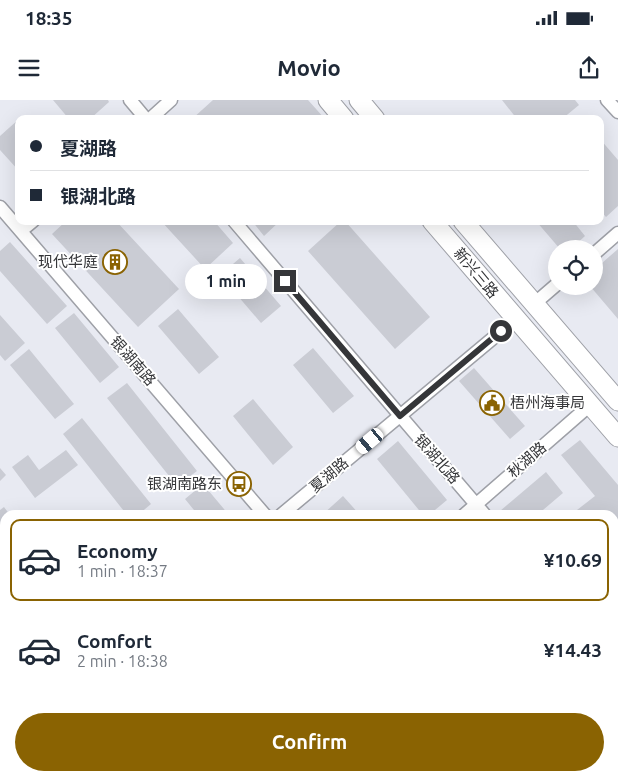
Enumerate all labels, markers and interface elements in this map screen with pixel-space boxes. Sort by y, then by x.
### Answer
text: 18:35 [25,7,73,29]
icon: menu [15,54,43,82]
icon: share [575,54,603,82]
text: Movio [277,55,341,80]
text: 夏湖路 [60,137,117,159]
text: 银湖北路 [60,185,136,207]
map controls [548,240,603,295]
button: locate [548,240,603,295]
street label: 新兴三路 [451,244,502,301]
building icon: 现代华庭 [102,249,128,275]
place label: 现代华庭 [38,253,98,270]
callout: 1 min [185,264,268,298]
route end [274,270,296,292]
text: 1 min [206,272,246,290]
route start [490,320,512,342]
street label: 银湖南路 [107,332,159,389]
public building icon: 梧州海事局 [479,390,505,416]
place label: 梧州海事局 [510,394,585,411]
car [353,426,386,456]
street label: 银湖北路 [411,430,463,487]
street label: 秋湖路 [504,438,549,481]
street label: 夏湖路 [306,454,351,496]
bus stop icon: 银湖南路东 [226,471,252,497]
place label: 银湖南路东 [147,475,222,492]
icon: car [17,538,62,583]
text: Economy [77,540,158,562]
text: ¥10.69 [544,549,602,571]
text: 1 min · 18:37 [77,562,168,580]
icon: car [17,628,62,673]
text: Comfort [77,630,152,652]
text: ¥14.43 [544,639,602,661]
text: 2 min · 18:38 [77,652,168,670]
button: Confirm [15,713,604,771]

